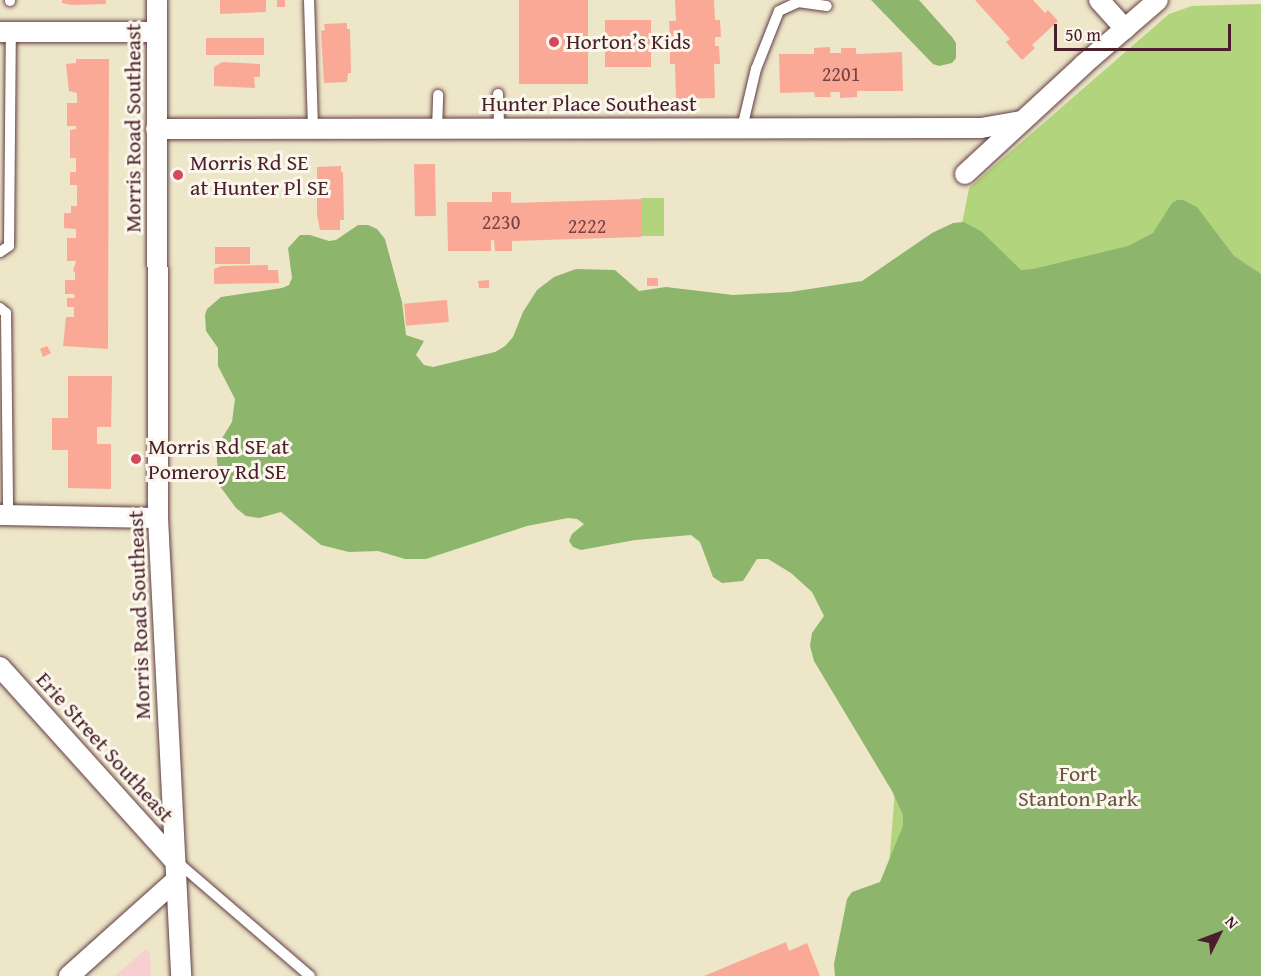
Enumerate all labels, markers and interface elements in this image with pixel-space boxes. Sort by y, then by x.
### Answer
scale bar [1057,12,1234,50]
text: 50 m [1065,21,1101,48]
street label: Morris Road Southeast [120,23,146,233]
place label: Horton’s Kids [566,29,691,55]
marker: Horton’s Kids [547,35,561,49]
house number: 2201 [822,61,860,85]
street label: Hunter Place Southeast [481,91,697,117]
place label: Morris Rd SE at Hunter Pl SE [190,149,329,200]
marker: Morris Rd SE at Hunter Pl SE [171,168,185,182]
house number: 2230 [482,209,520,233]
house number: 2222 [568,213,606,237]
place label: Morris Rd SE at Pomeroy Rd SE [148,433,289,484]
marker: Morris Rd SE at Pomeroy Rd SE [129,452,143,466]
street label: Morris Road Southeast [122,510,156,720]
street label: Erie Street Southeast [31,666,179,828]
park label: Fort Stanton Park [1018,760,1138,812]
north arrow [1189,904,1249,964]
text: N [1220,910,1245,934]

